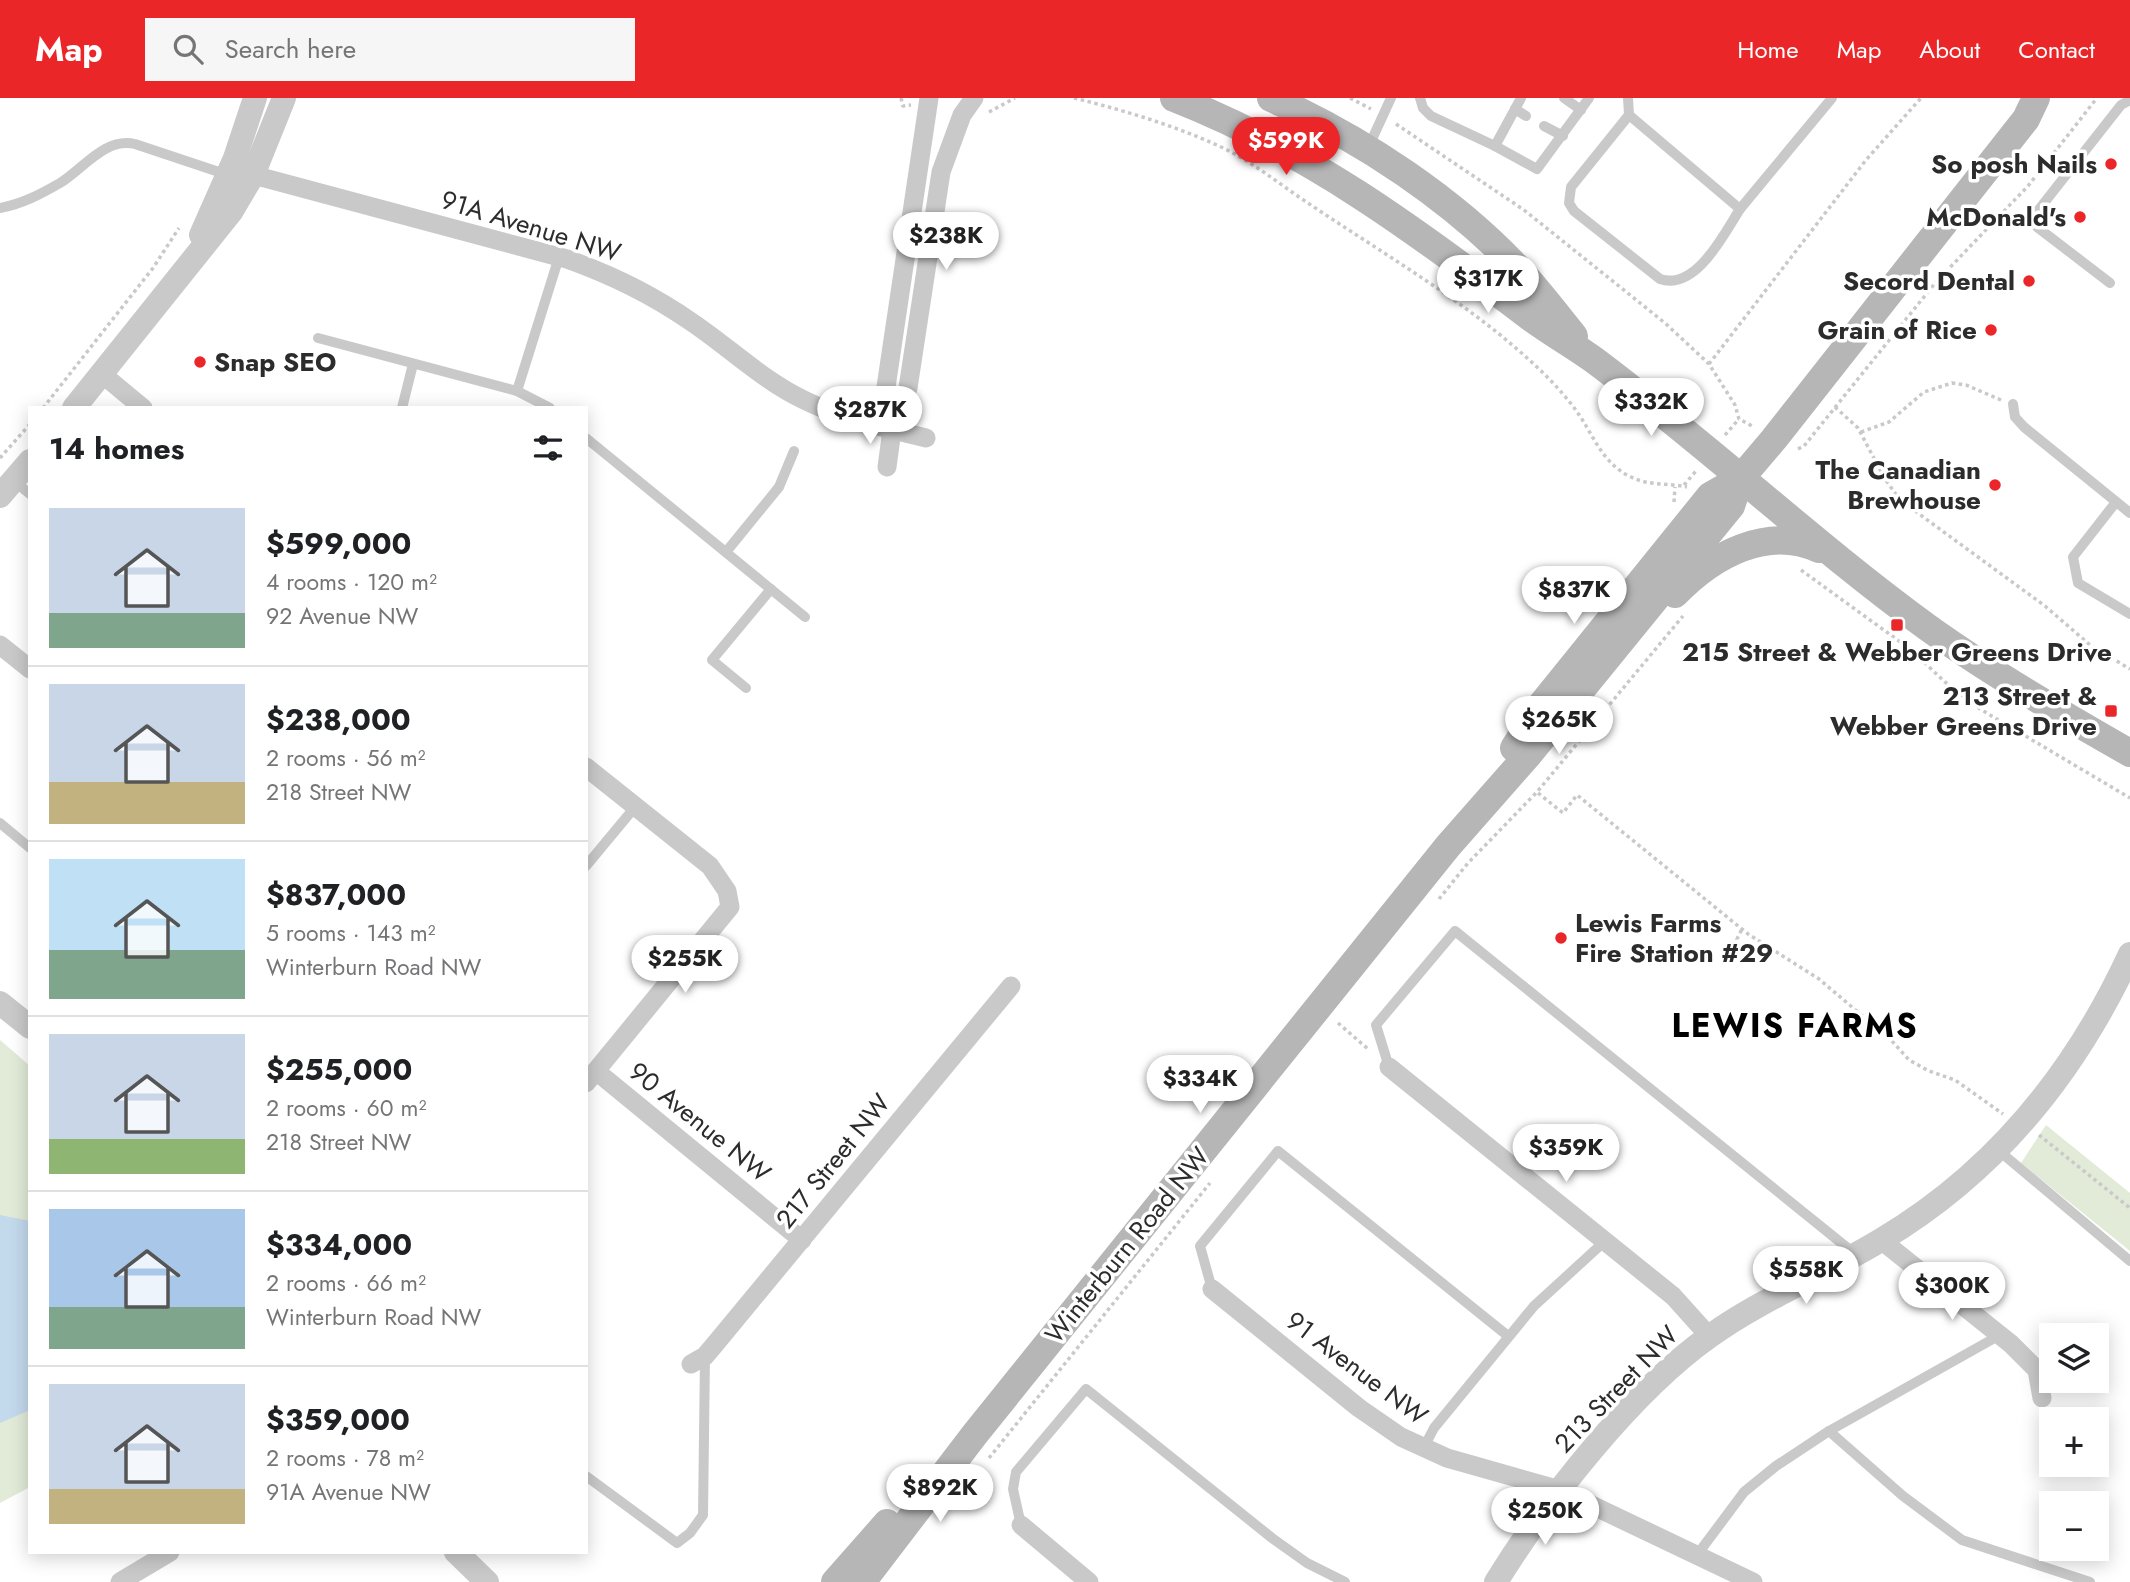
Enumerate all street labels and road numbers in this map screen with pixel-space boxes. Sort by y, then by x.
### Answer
street label: 91A Avenue NW [436,181,626,271]
street label: 90 Avenue NW [621,1053,779,1191]
street label: 217 Street NW [767,1085,899,1237]
street label: Winterburn Road NW [1036,1138,1218,1352]
street label: 91 Avenue NW [1278,1302,1436,1434]
street label: 213 Street NW [1545,1317,1687,1461]

